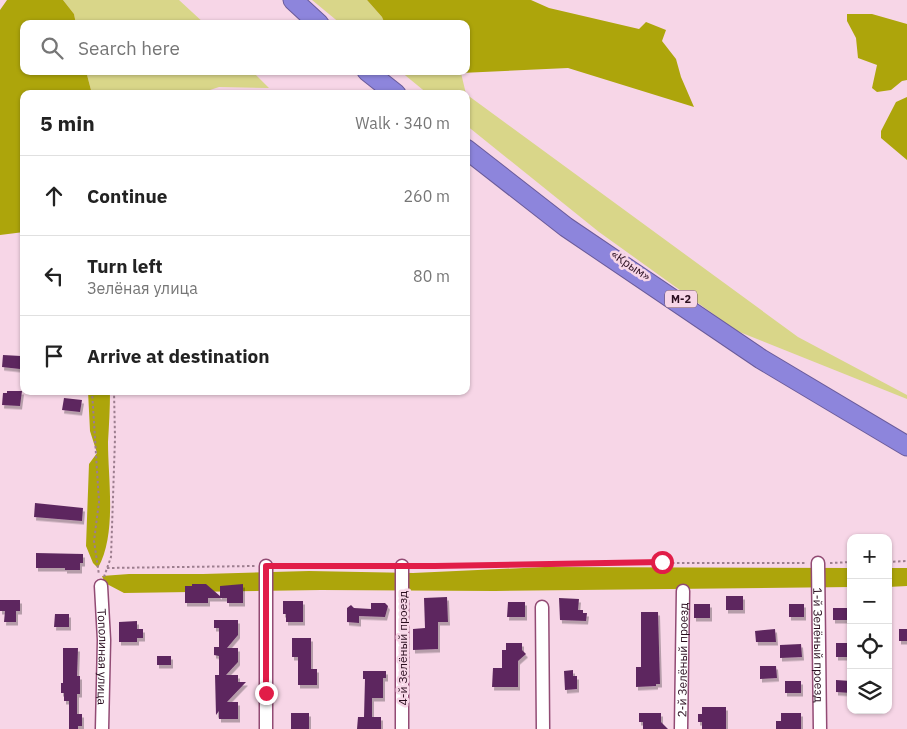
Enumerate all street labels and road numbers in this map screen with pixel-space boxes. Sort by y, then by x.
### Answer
street label: «Крым» [608,246,654,284]
road number: М-2 [665,290,697,308]
street label: 1-й Зелёный проезд [811,587,827,703]
street label: 4-й Зелёный проезд [395,591,410,705]
street label: 2-й Зелёный проезд [674,602,690,718]
street label: Тополиная улица [95,608,112,706]

